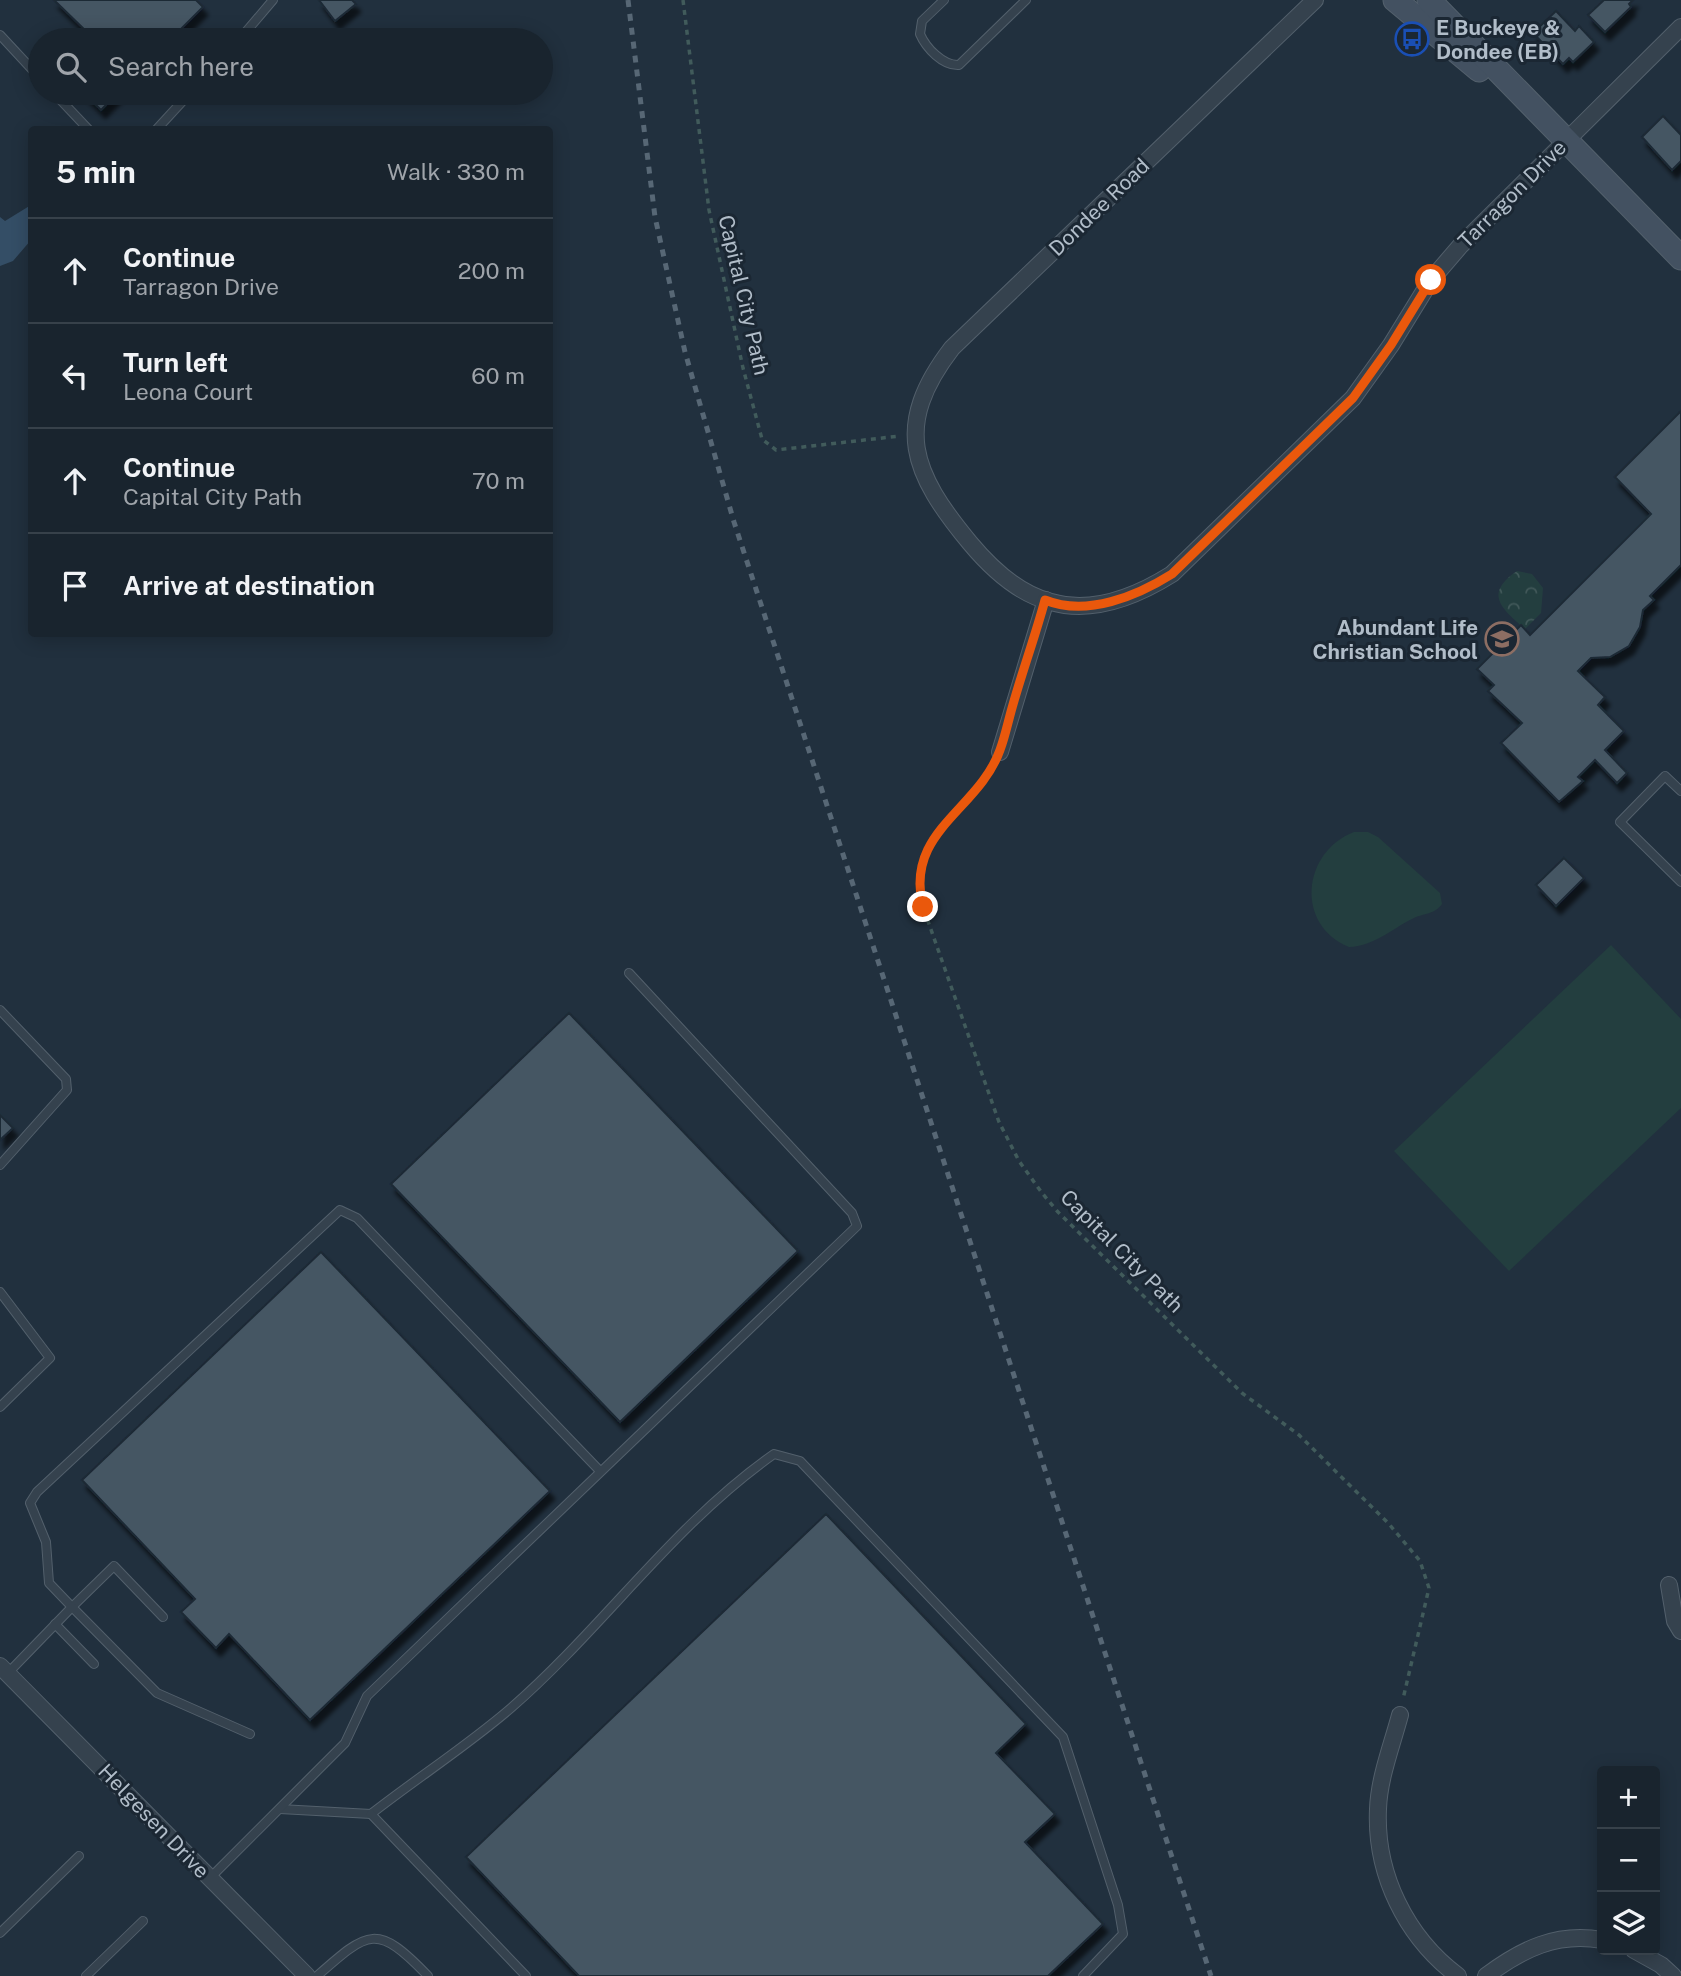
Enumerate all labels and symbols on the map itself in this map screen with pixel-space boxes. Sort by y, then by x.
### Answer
place label: E Buckeye & Dondee (EB) [1436,15,1561,64]
bus stop icon: E Buckeye & Dondee (EB) [1393,20,1431,58]
street label: Tarragon Drive [1453,135,1571,253]
street label: Dondee Road [1044,153,1154,261]
street label: Capital City Path [713,213,775,377]
route start [1415,264,1446,295]
place label: Abundant Life Christian School [1312,615,1478,664]
school or university icon: Abundant Life Christian School [1483,620,1521,658]
route end [907,891,938,922]
street label: Capital City Path [1055,1184,1189,1318]
street label: Helgesen Drive [93,1759,215,1883]

